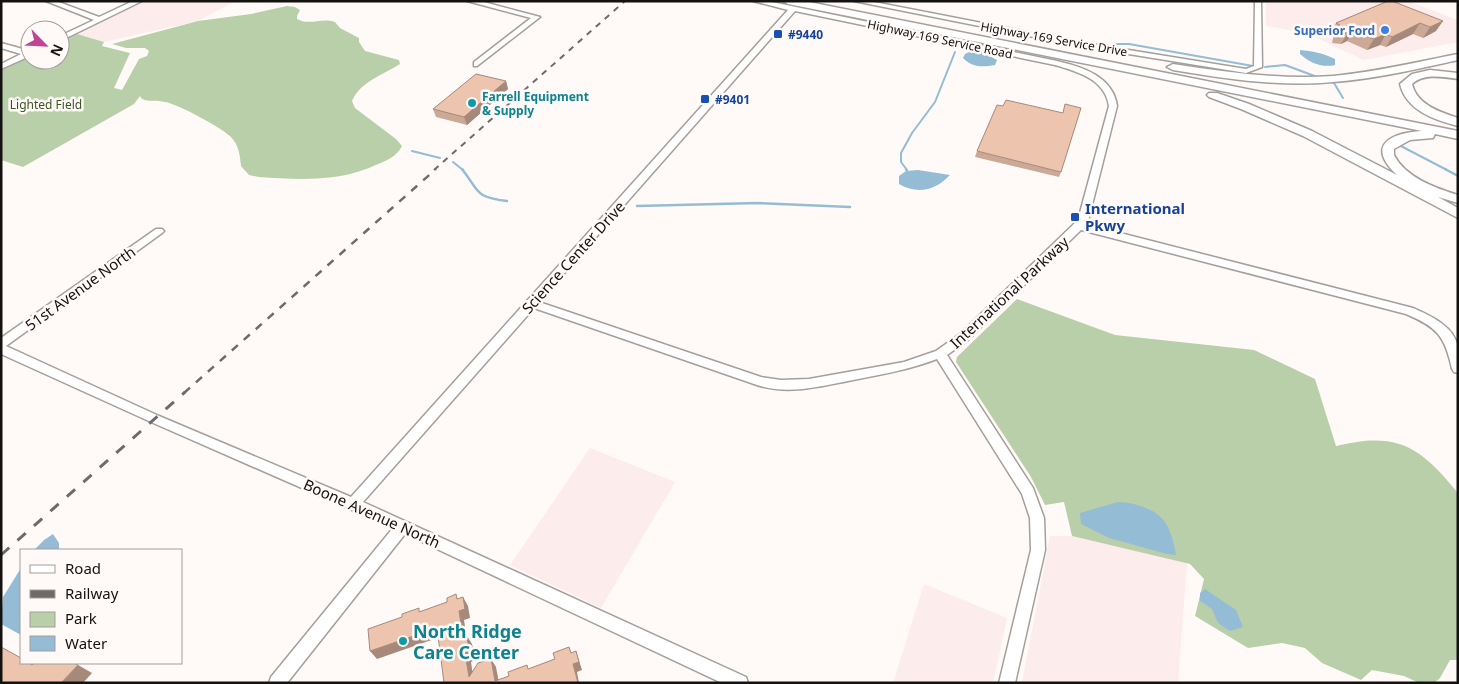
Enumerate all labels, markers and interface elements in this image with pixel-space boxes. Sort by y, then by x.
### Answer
street label: Highway 169 Service Road [866,15,1014,63]
street label: Highway 169 Service Drive [979,18,1129,60]
north arrow [20,20,70,70]
place label: Superior Ford [1294,22,1375,39]
marker: Superior Ford [1379,24,1391,36]
place label: #9440 [788,26,823,43]
marker: #9440 [772,28,784,40]
text: N [46,41,68,60]
place label: Farrell Equipment & Supply [482,88,589,119]
place label: #9401 [715,91,750,108]
marker: #9401 [699,93,711,105]
park label: Lighted Field [10,96,82,113]
marker: Farrell Equipment & Supply [466,97,478,109]
street label: Science Center Drive [517,196,629,318]
place label: International Pkwy [1085,198,1185,235]
marker: International Pkwy [1069,211,1081,223]
street label: International Parkway [945,231,1073,352]
street label: 51st Avenue North [21,241,139,335]
street label: Boone Avenue North [301,474,443,552]
legend [20,549,182,664]
text: Road [65,558,101,578]
text: Railway [65,583,119,603]
text: Park [65,608,97,628]
place label: North Ridge Care Center [413,619,522,664]
text: Water [65,633,107,653]
marker: North Ridge Care Center [397,635,409,647]

